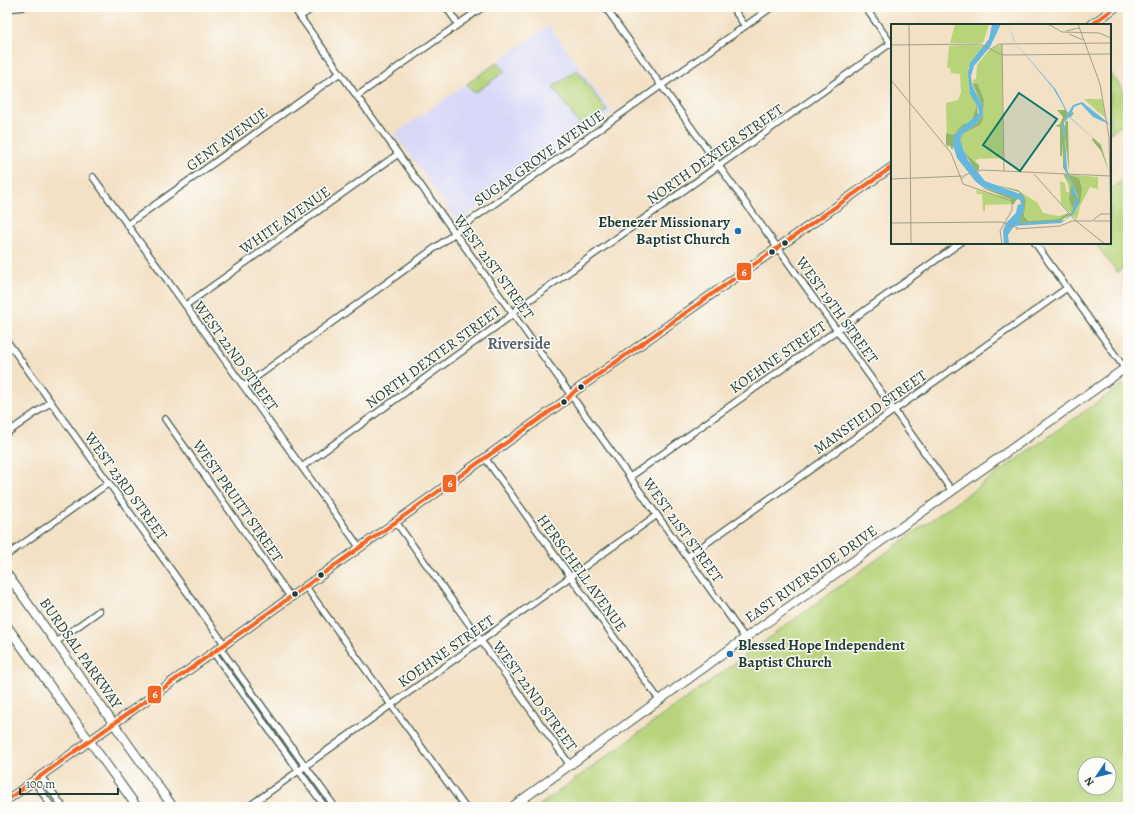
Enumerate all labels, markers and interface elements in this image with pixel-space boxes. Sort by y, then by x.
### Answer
inset map [891,24,1111,244]
street label: NORTH DEXTER STREET [643,99,788,209]
street label: GENT AVENUE [182,103,272,175]
street label: SUGAR GROVE AVENUE [470,105,608,211]
street label: WHITE AVENUE [235,181,334,259]
street label: WEST 21ST STREET [449,210,539,324]
place label: Ebenezer Missionary Baptist Church [598,212,731,249]
marker: Ebenezer Missionary Baptist Church [733,226,743,236]
unlabelled marker [780,238,790,248]
unlabelled marker [767,247,777,257]
street label: WEST 19TH STREET [791,252,883,368]
line badge: 6 [736,262,752,281]
text: 6 [741,265,747,280]
street label: WEST 22ND STREET [189,296,283,416]
street label: NORTH DEXTER STREET [361,301,505,413]
street label: KOEHNE STREET [726,316,831,398]
district label: Riverside [487,333,551,355]
street label: MANSFIELD STREET [809,365,931,459]
unlabelled marker [576,382,586,392]
unlabelled marker [559,397,569,407]
street label: WEST 23RD STREET [79,427,173,545]
street label: WEST PRUITT STREET [188,435,288,567]
street label: WEST 21ST STREET [638,473,728,587]
line badge: 6 [442,474,457,493]
text: 6 [447,476,453,491]
street label: HERSCHELL AVENUE [533,510,631,636]
street label: EAST RIVERSIDE DRIVE [741,521,881,627]
unlabelled marker [316,570,326,580]
unlabelled marker [290,589,300,599]
street label: BURDSAL PARKWAY [35,594,127,713]
street label: KOEHNE STREET [394,610,499,692]
place label: Blessed Hope Independent Baptist Church [738,635,905,672]
street label: WEST 22ND STREET [488,636,582,756]
marker: Blessed Hope Independent Baptist Church [725,649,735,659]
line badge: 6 [147,685,162,704]
text: 6 [152,687,158,702]
north arrow [1077,756,1117,796]
scale bar [20,770,118,796]
text: N [1081,774,1098,789]
text: 100 m [26,776,55,792]

